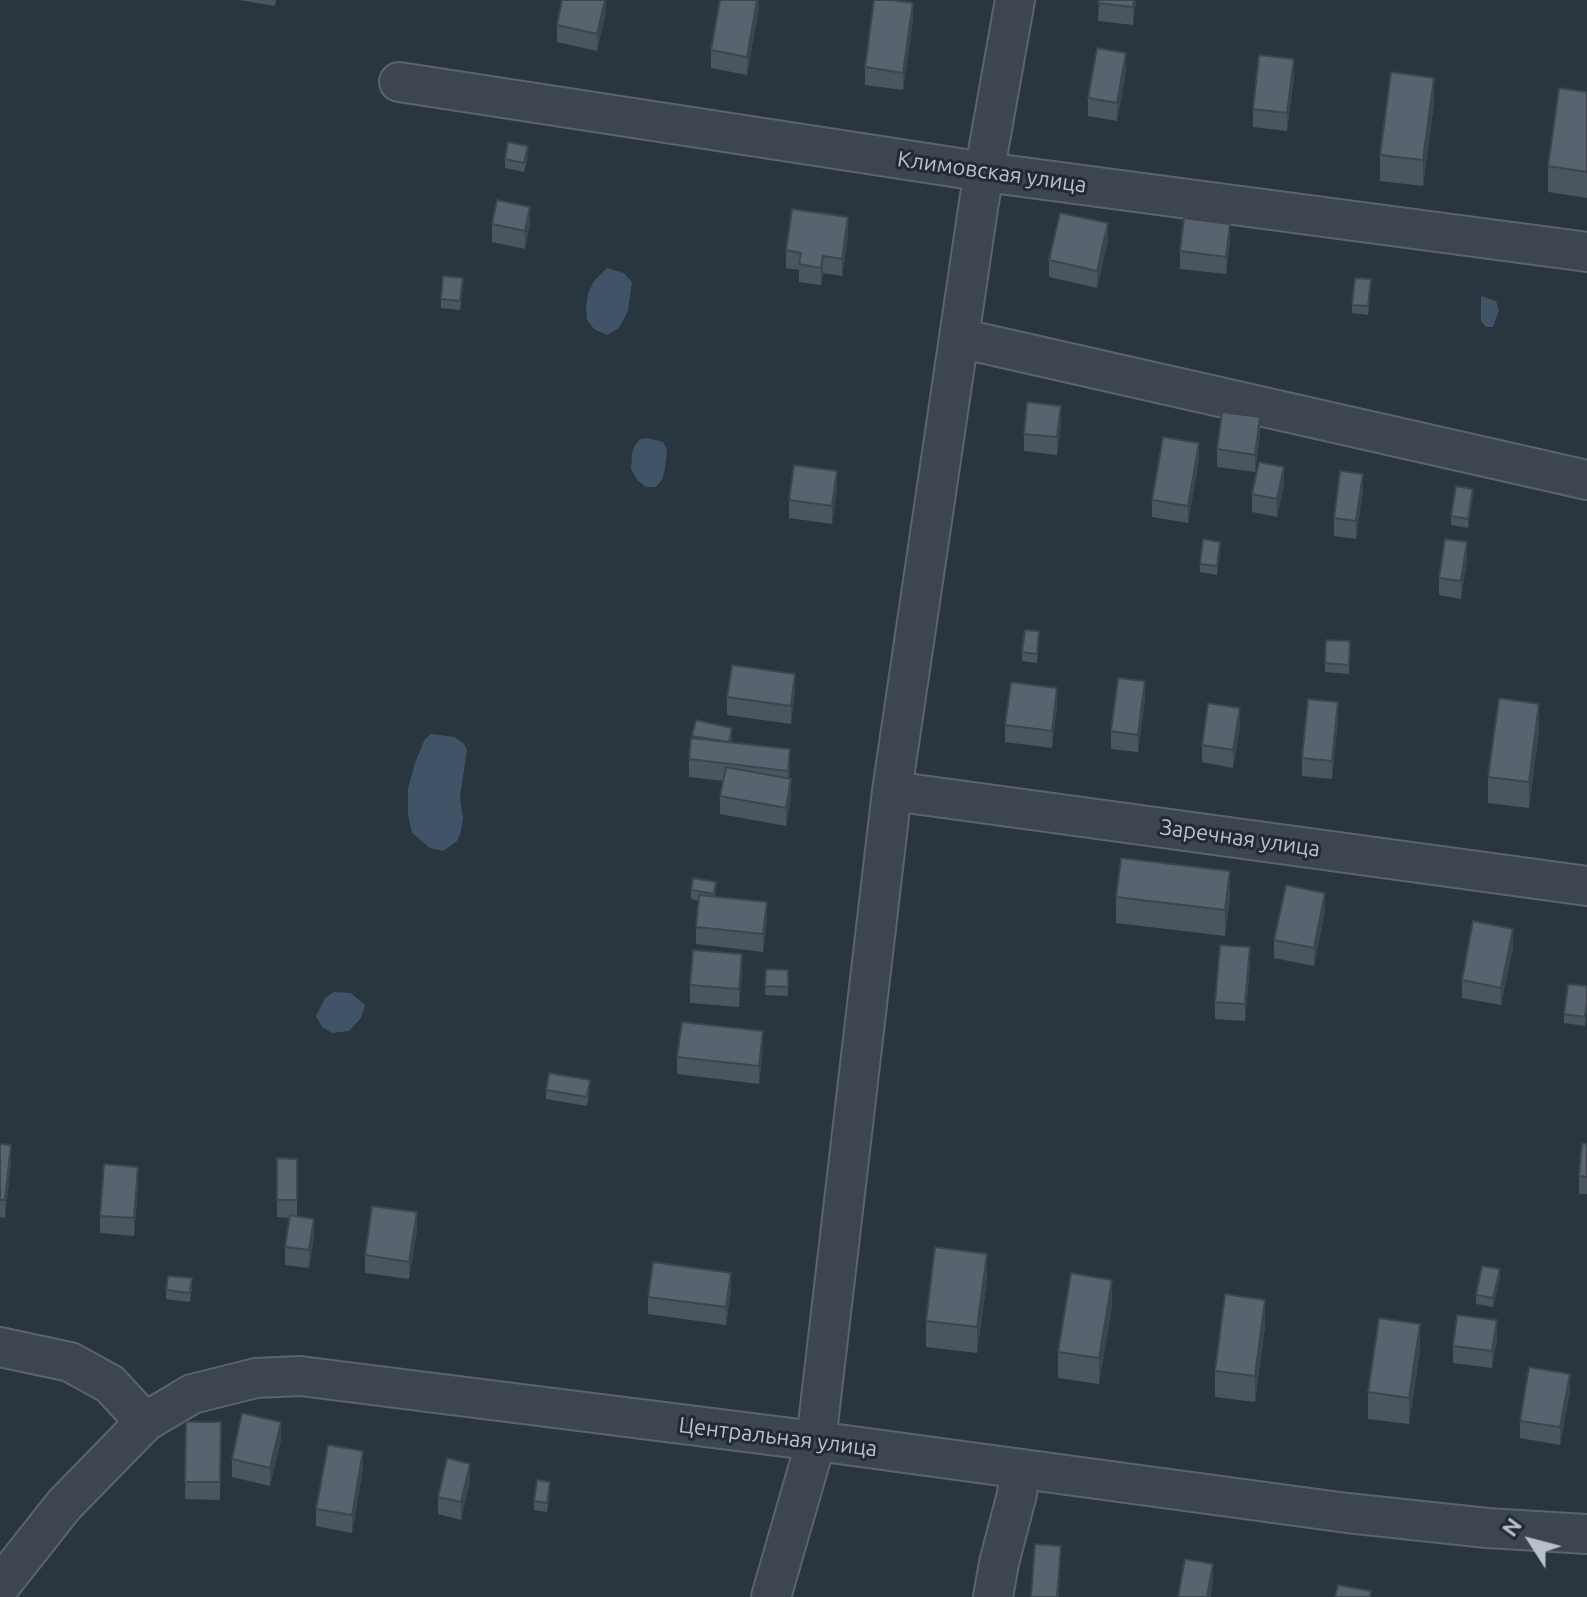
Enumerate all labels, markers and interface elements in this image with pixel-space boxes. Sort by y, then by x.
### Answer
street label: Климовская улица [896,146,1088,198]
street label: Заречная улица [1158,814,1322,862]
street label: Центральная улица [677,1412,879,1462]
north arrow [1491,1501,1571,1581]
text: N [1496,1513,1526,1541]

